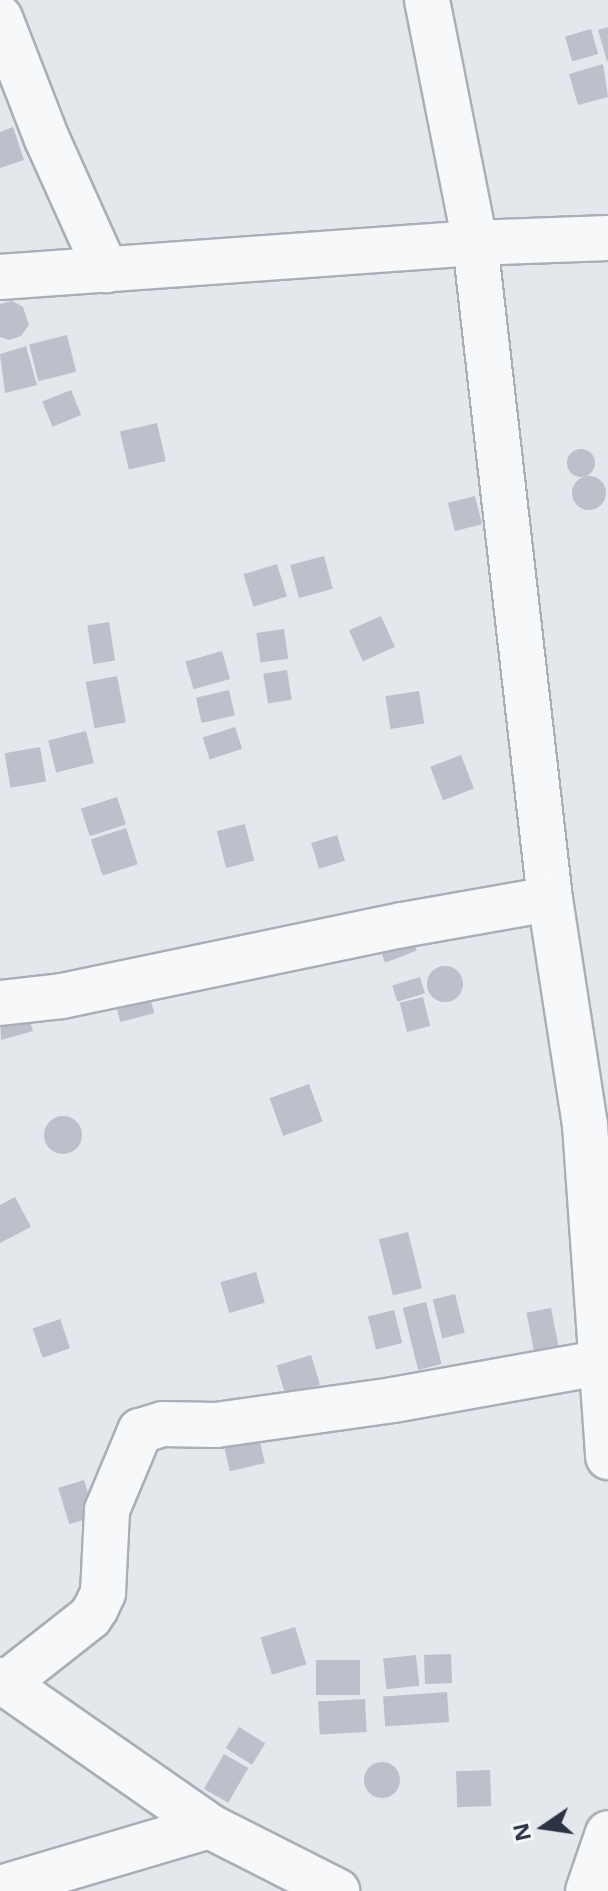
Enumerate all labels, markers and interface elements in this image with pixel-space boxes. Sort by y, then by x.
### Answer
north arrow [504,1787,584,1867]
text: N [504,1820,537,1844]

